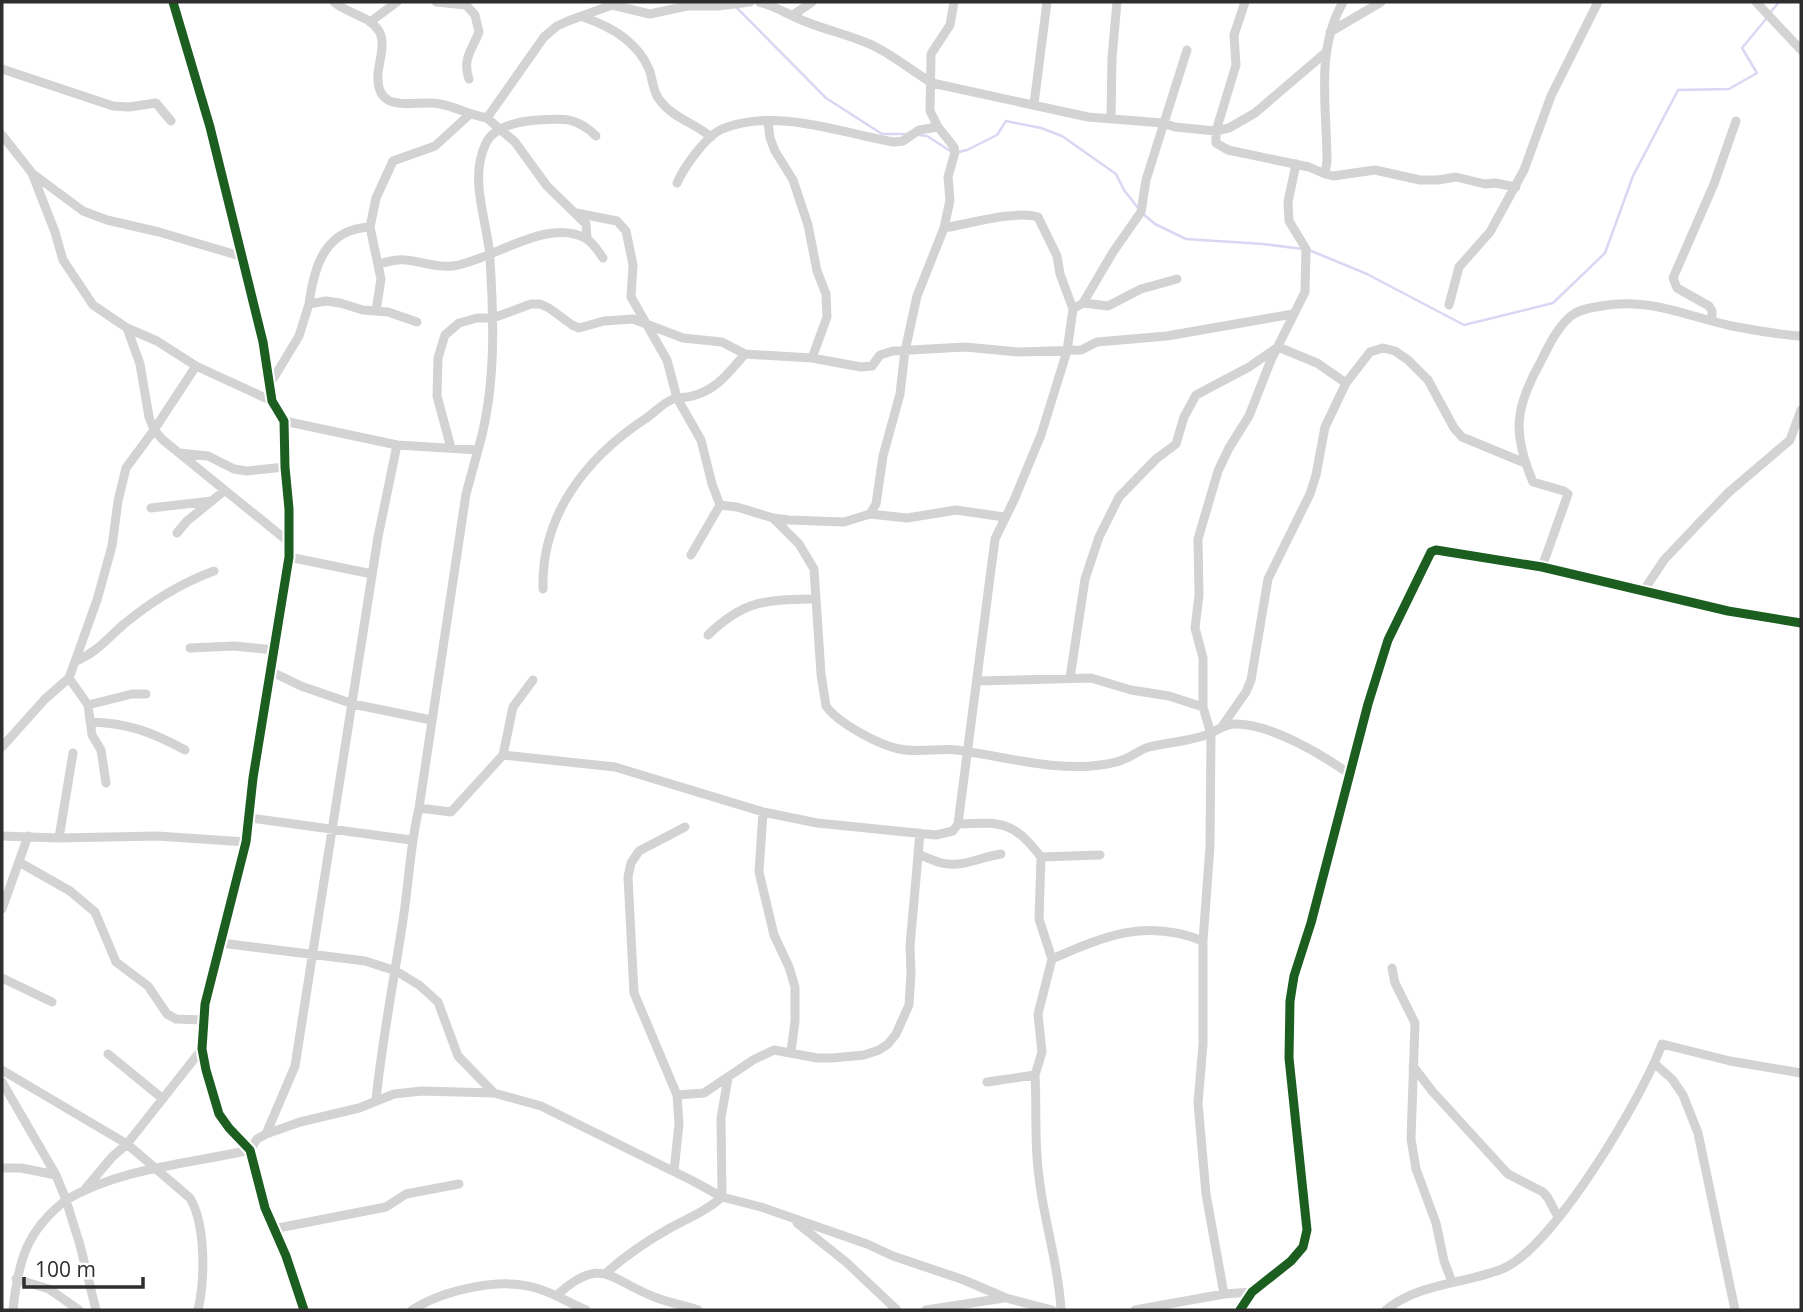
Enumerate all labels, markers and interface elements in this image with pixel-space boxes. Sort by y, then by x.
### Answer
scale bar [24,1246,144,1290]
text: 100 m [35,1255,96,1283]

